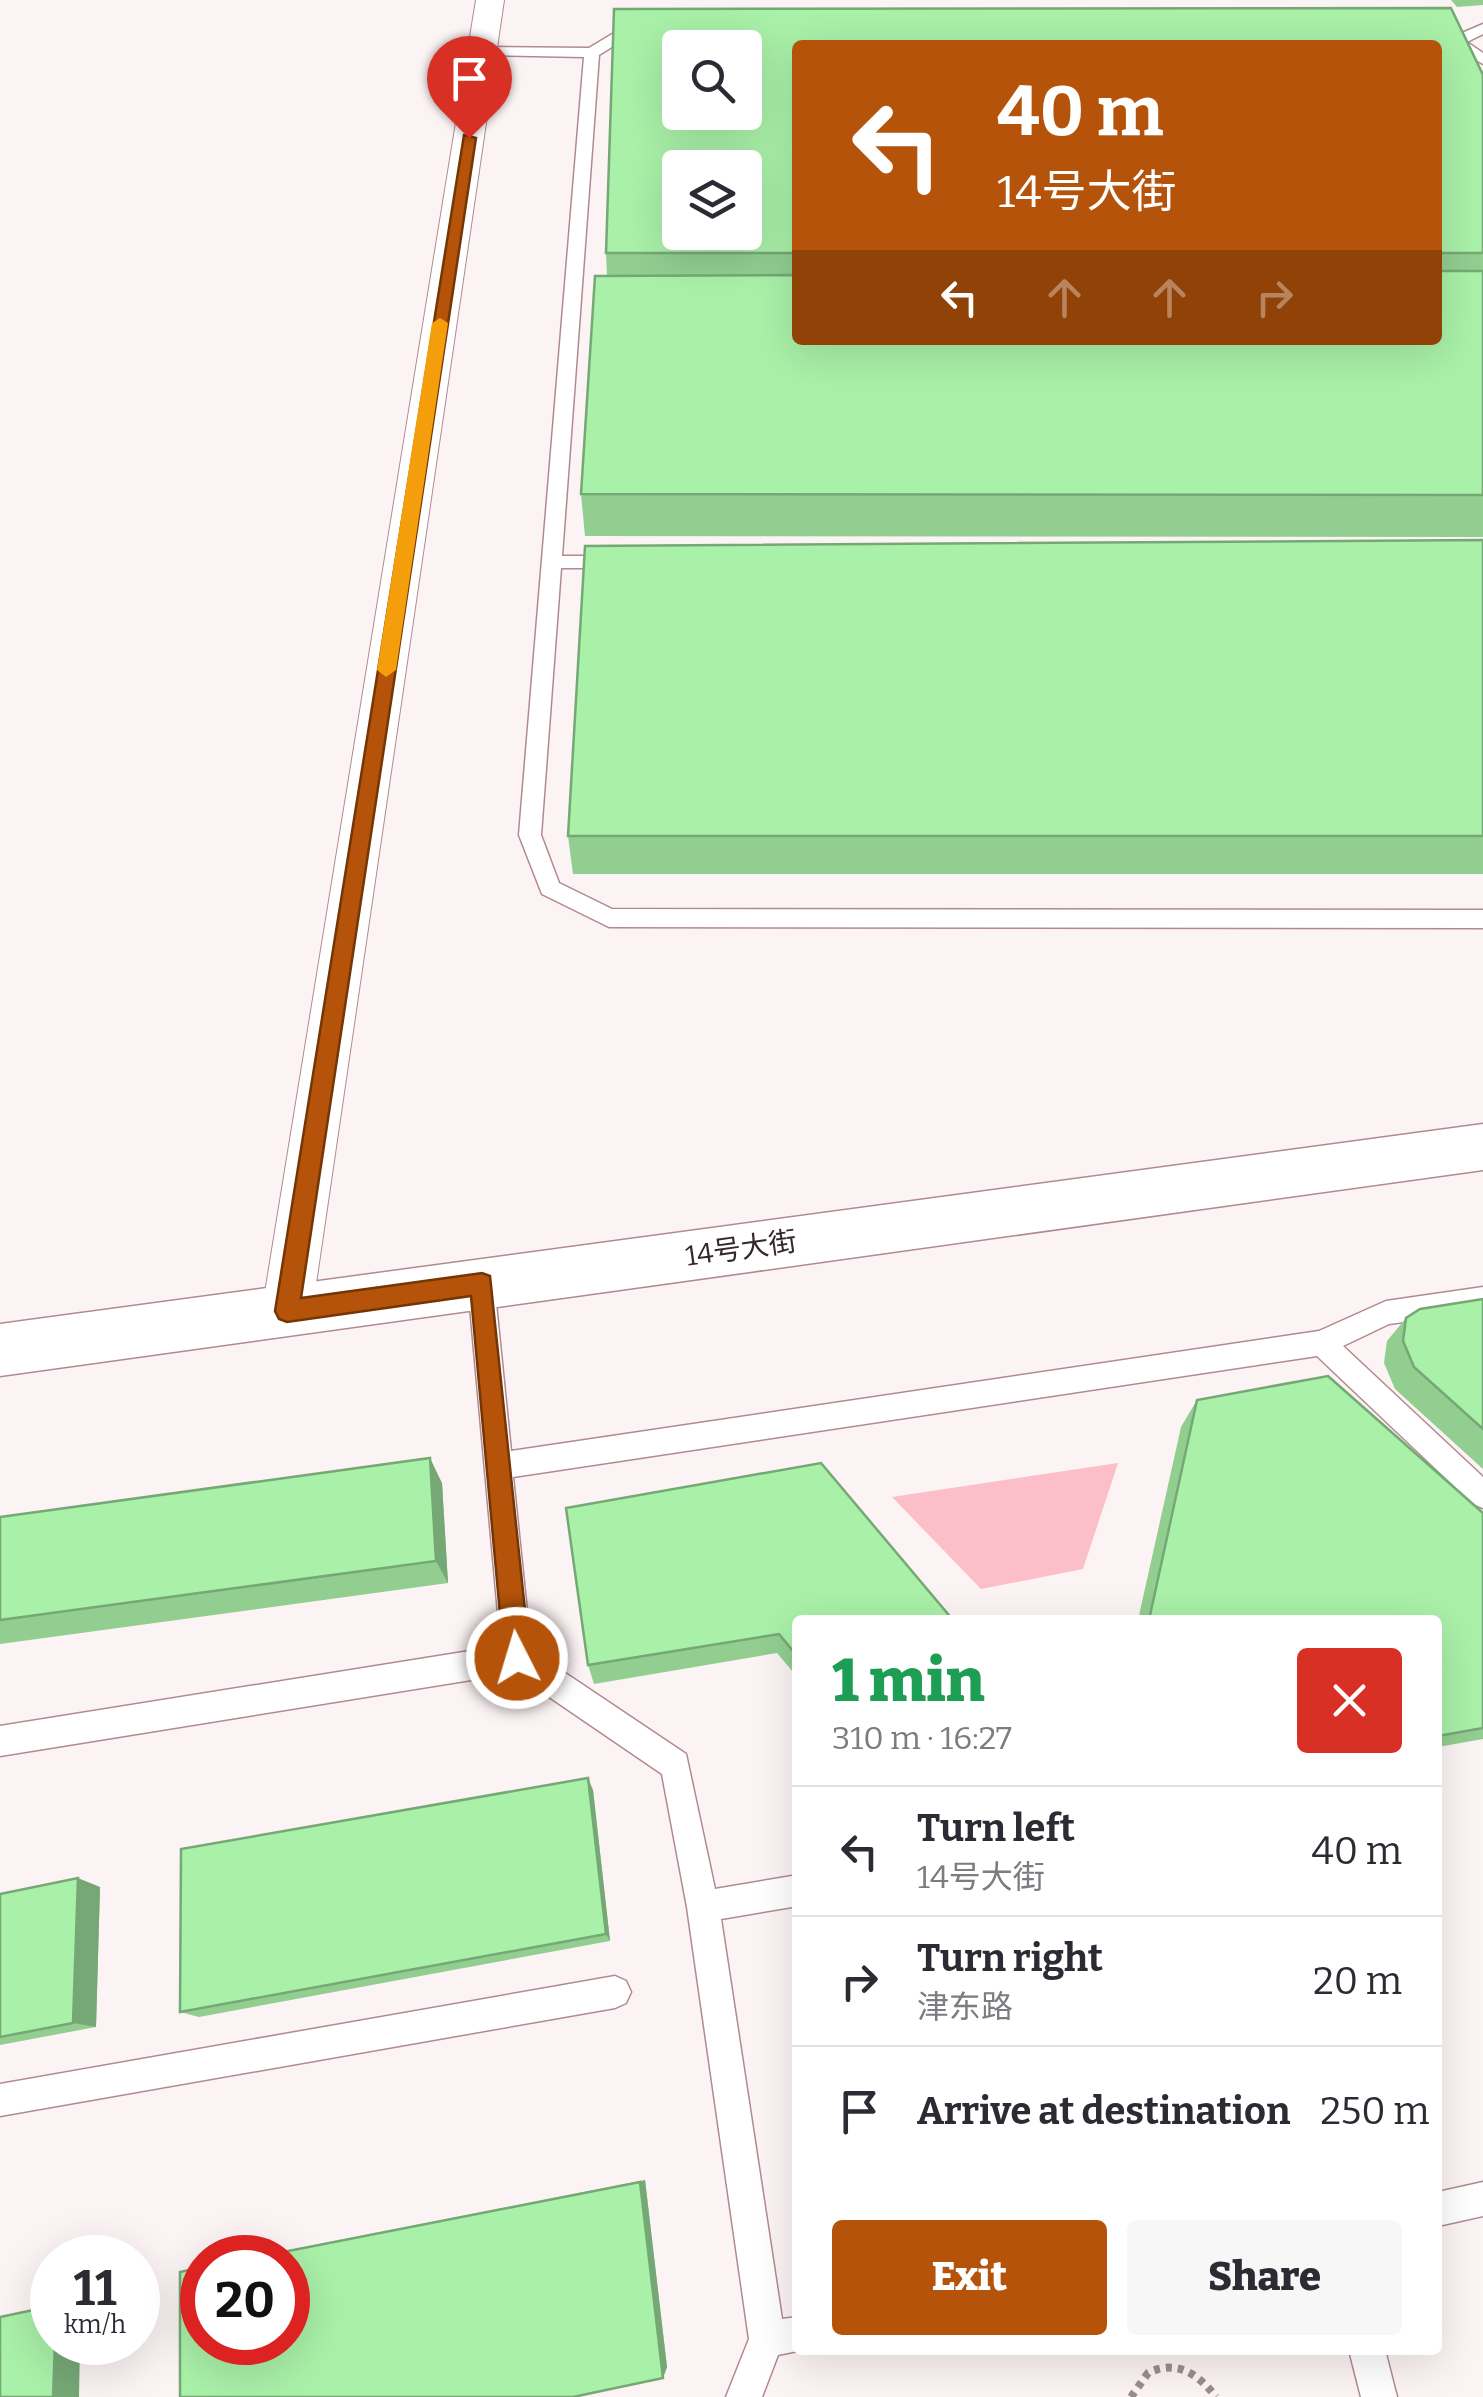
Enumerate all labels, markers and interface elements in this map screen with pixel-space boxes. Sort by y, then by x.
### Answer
map controls [662,30,762,250]
button: search [662,30,762,130]
pin [427,36,512,139]
icon: arrive [442,51,497,106]
text: 40 m [997,70,1163,154]
icon: left [832,80,962,210]
button: layers [662,150,762,250]
text: 14号大街 [997,165,1177,219]
icon: left [932,270,987,325]
icon: ahead [1037,270,1092,325]
icon: ahead [1142,270,1197,325]
icon: right [1247,270,1302,325]
street label: 14号大街 [683,1224,799,1273]
position arrow [465,1606,569,1710]
text: 1 min [832,1645,985,1717]
button: close [1297,1648,1402,1753]
text: 310 m · 16:27 [832,1719,1012,1757]
text: Turn left [917,1805,1075,1851]
icon: left [832,1824,887,1879]
text: 40 m [1312,1828,1402,1874]
text: 14号大街 [917,1858,1045,1896]
text: Turn right [917,1935,1103,1981]
icon: right [832,1954,887,2009]
text: 20 m [1313,1958,1402,2004]
text: 津东路 [917,1988,1013,2026]
icon: arrive [832,2084,887,2139]
text: Arrive at destination [917,2088,1290,2134]
text: 250 m [1320,2088,1430,2134]
button: Exit [832,2220,1107,2335]
button: Share [1127,2220,1402,2335]
speed limit sign: 20 [180,2235,310,2365]
text: 11 [73,2258,117,2318]
text: km/h [64,2310,126,2340]

